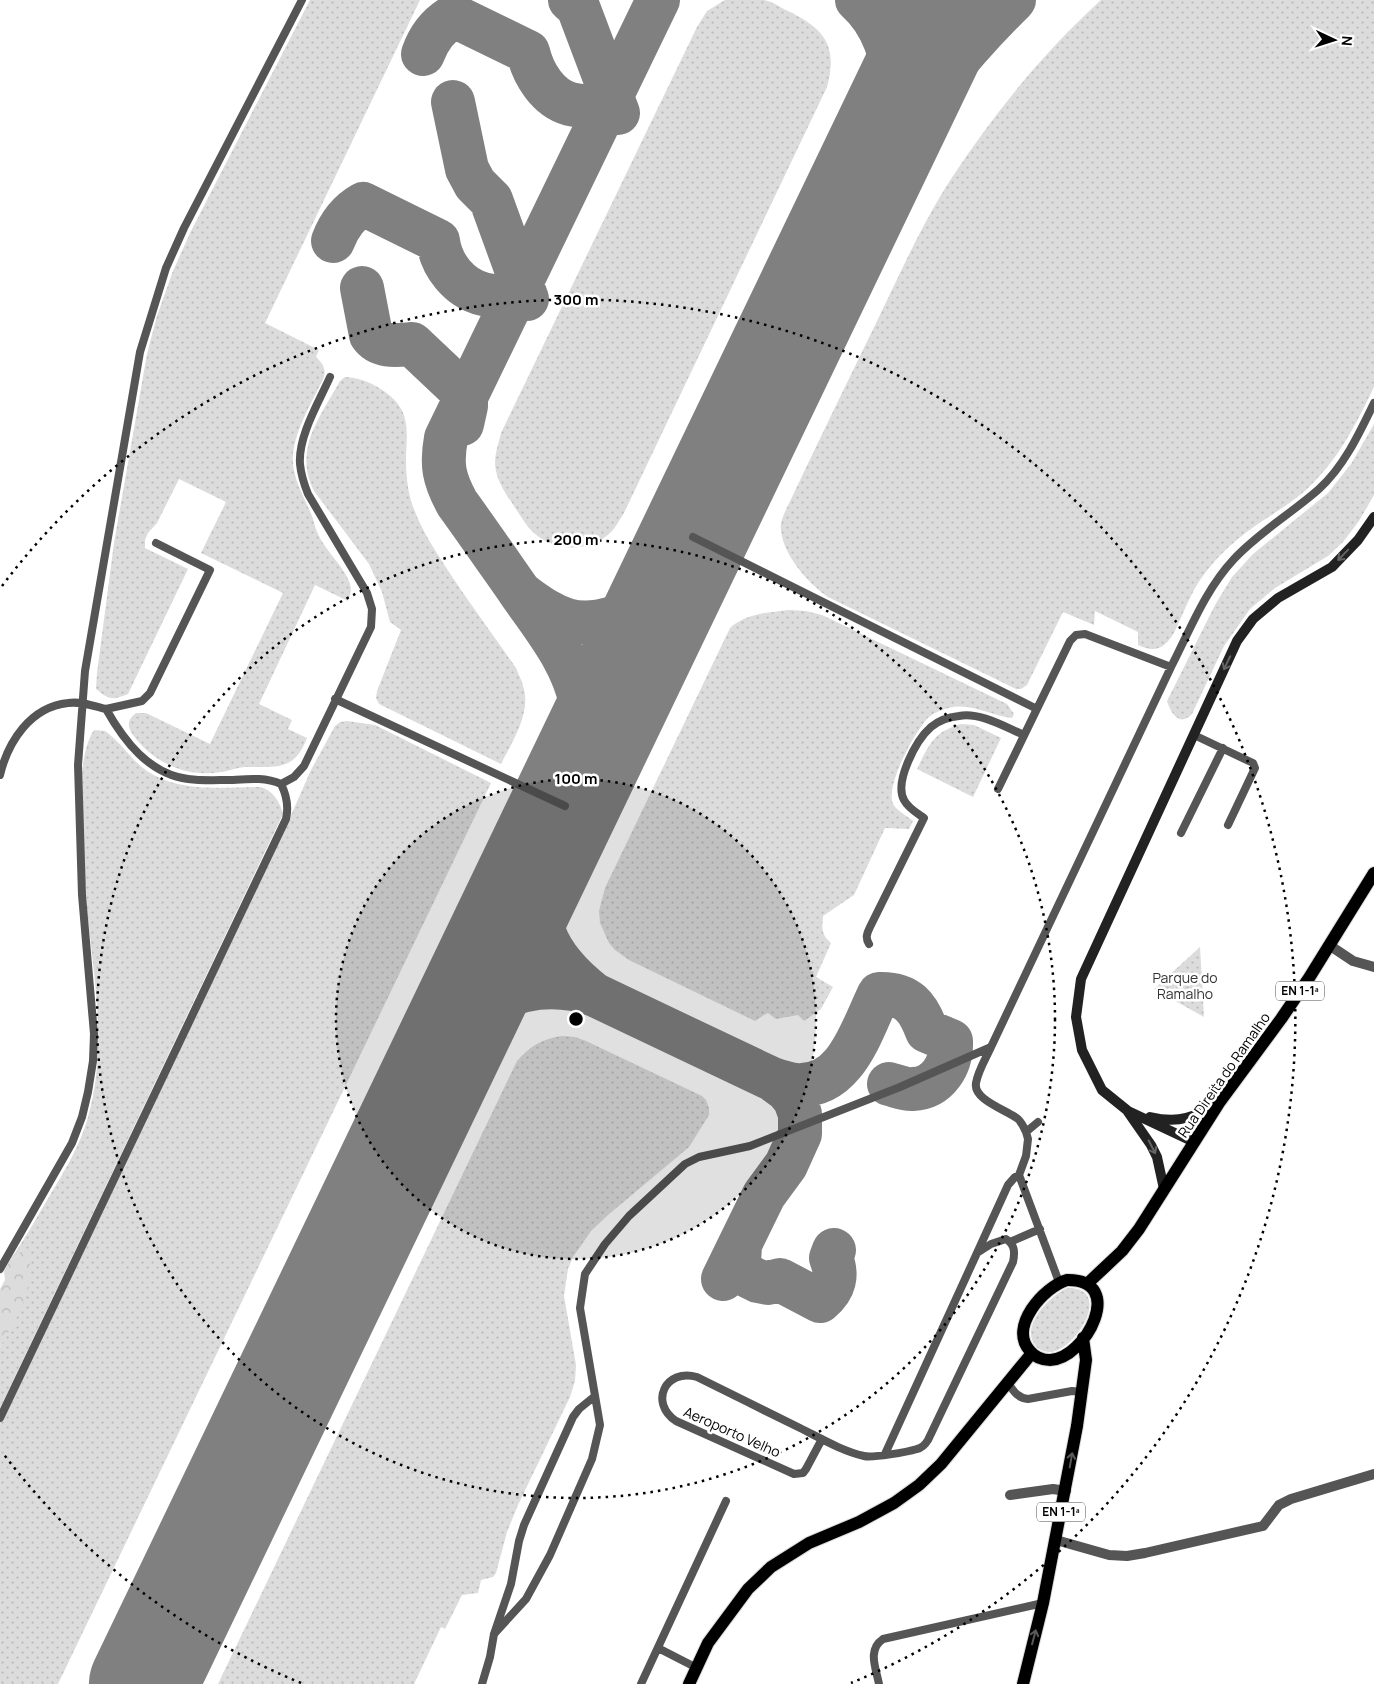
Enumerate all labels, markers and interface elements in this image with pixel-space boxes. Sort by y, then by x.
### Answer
north arrow [1309,15,1359,65]
text: N [1338,35,1357,47]
text: 300 m [554,289,598,310]
text: 200 m [553,529,599,550]
one-way arrow [1337,549,1349,561]
one-way arrow [1222,655,1232,670]
text: 100 m [555,768,597,789]
park label: Parque do Ramalho [1152,968,1218,1003]
road number: EN 1-1ª [1276,981,1324,1000]
street label: Rua Direita do Ramalho [1173,1008,1274,1141]
centre of rings [567,1010,585,1028]
one-way arrow [1147,1140,1157,1155]
street label: Aeroporto Velho [681,1402,784,1461]
one-way arrow [1067,1453,1077,1469]
road number: EN 1-1ª [1037,1502,1085,1521]
one-way arrow [1030,1629,1039,1645]

